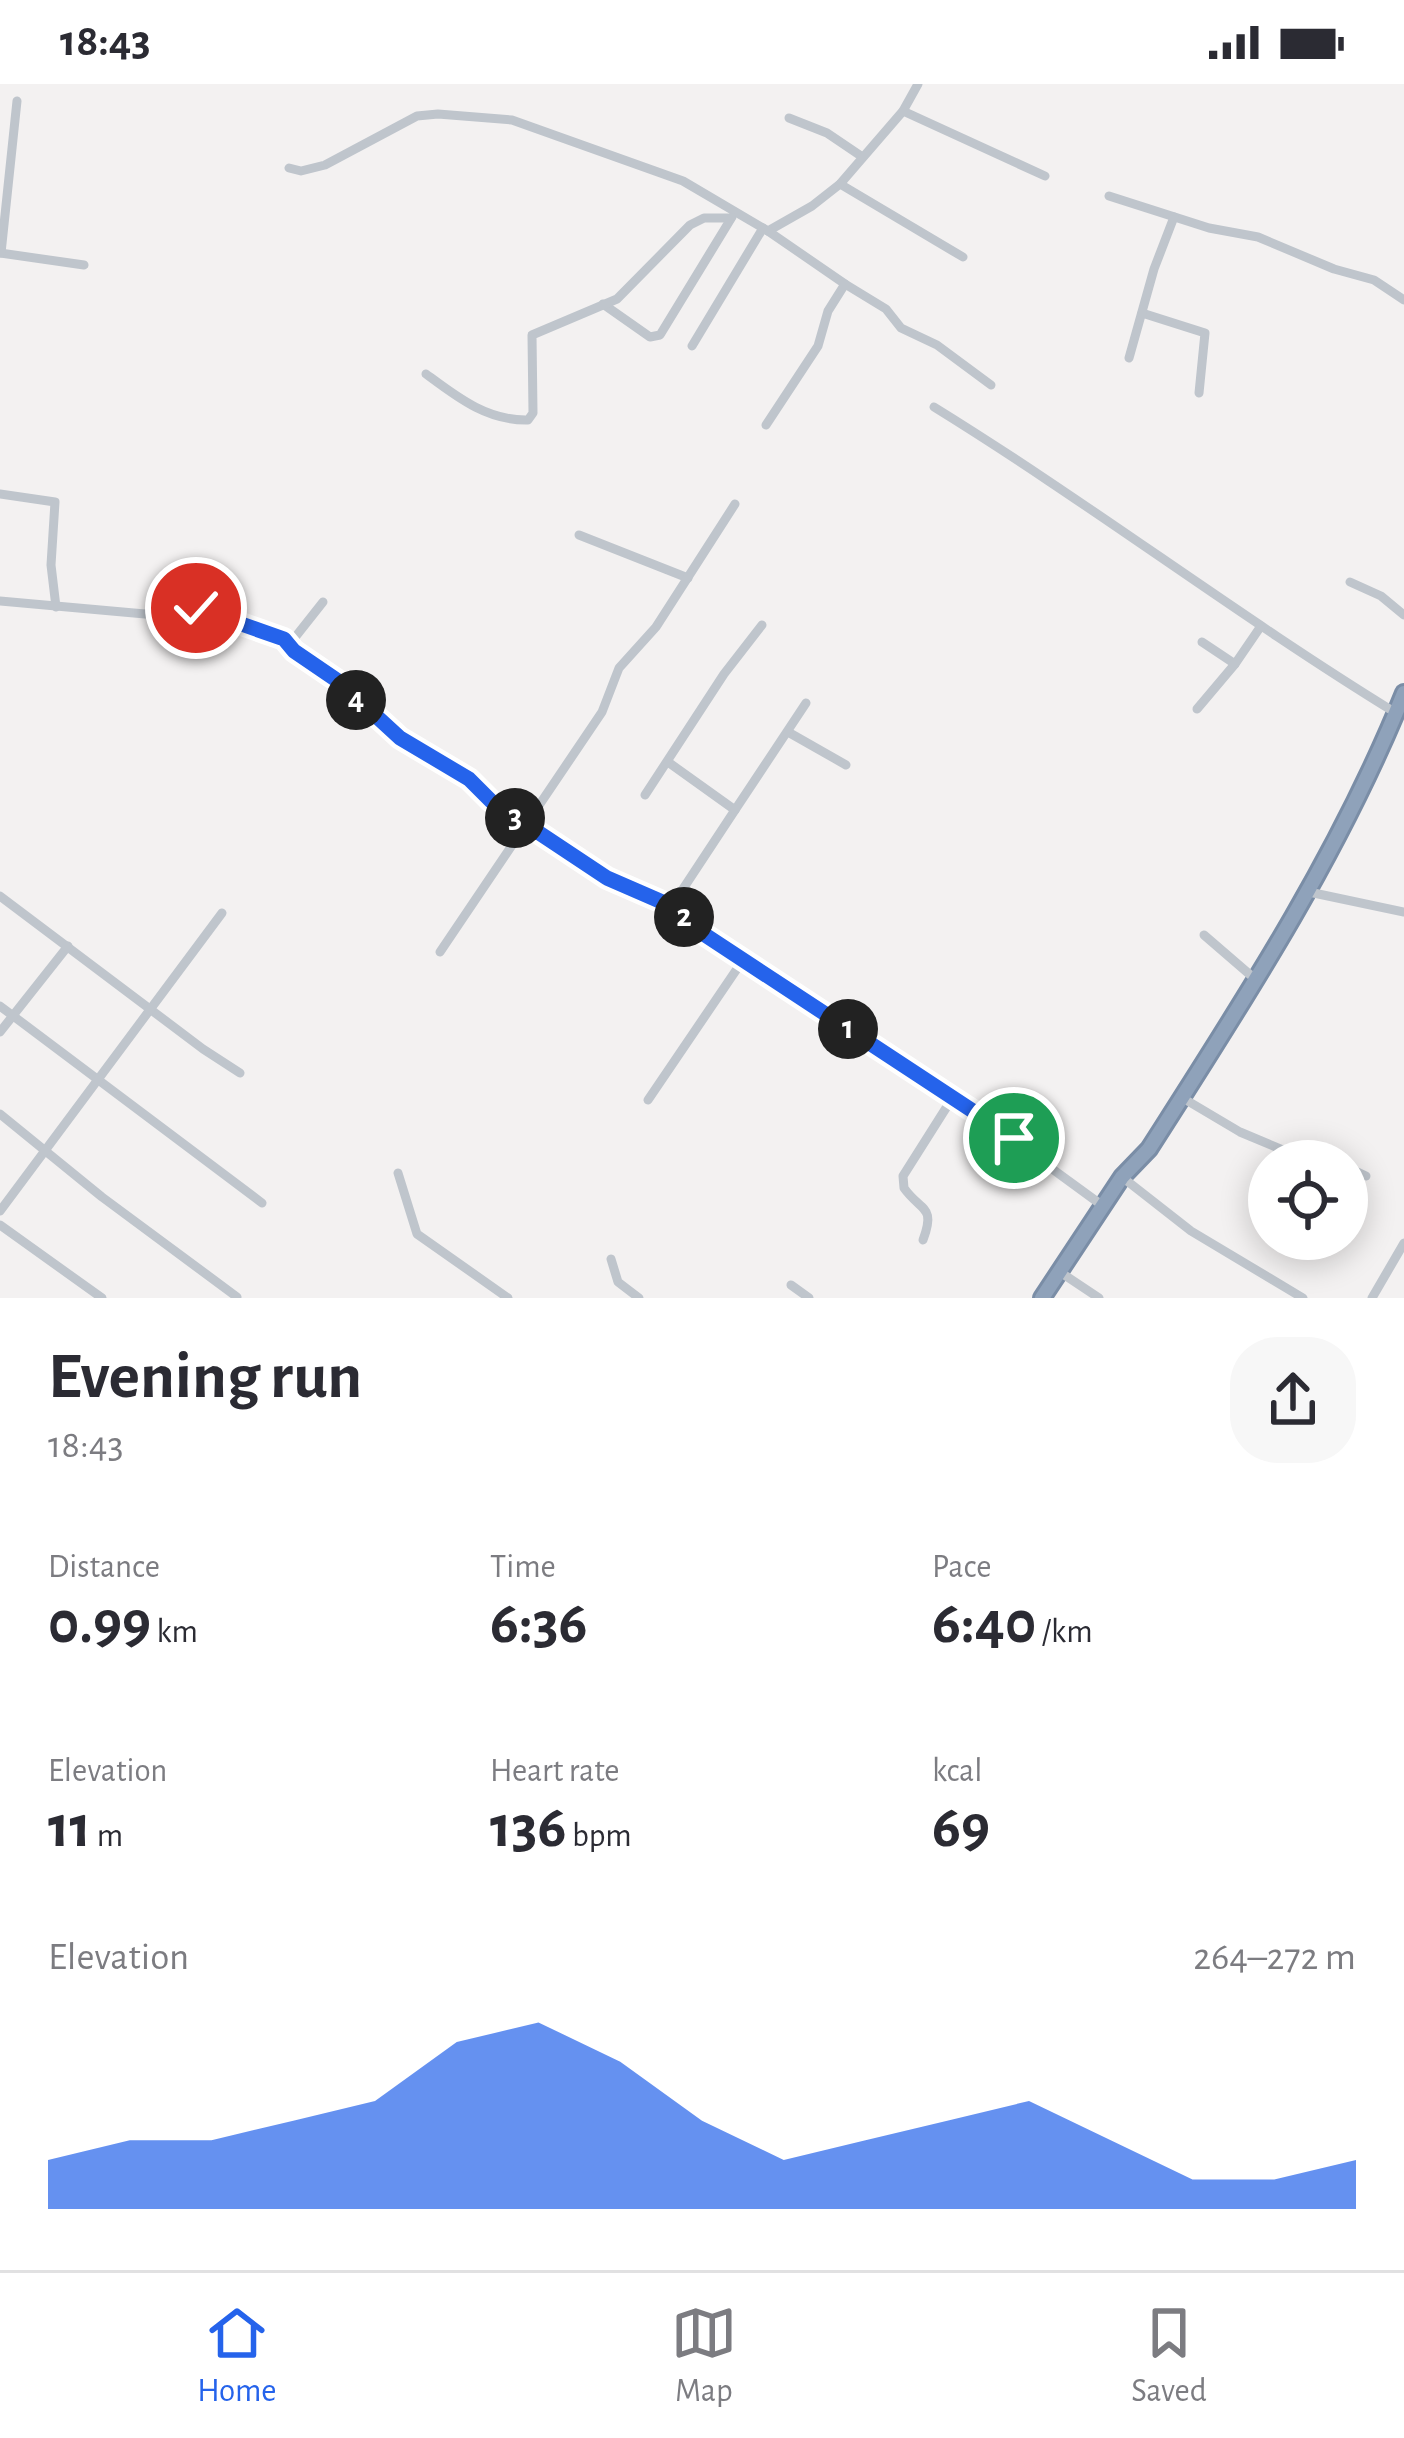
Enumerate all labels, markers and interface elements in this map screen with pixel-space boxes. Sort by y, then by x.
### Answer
text: 18:43 [60,19,151,64]
pin [145,557,247,659]
icon: check [163,575,229,641]
pin: 4 [326,670,386,730]
text: 4 [348,683,364,716]
pin: 3 [485,788,545,848]
text: 3 [508,801,522,834]
pin: 2 [654,887,714,947]
text: 2 [676,900,692,933]
pin: 1 [818,999,878,1059]
text: 1 [842,1012,854,1045]
pin [963,1087,1065,1189]
icon: arrive [981,1105,1047,1171]
map controls [1248,1140,1368,1260]
button: locate [1248,1140,1368,1260]
button: share [1230,1337,1356,1463]
text: Evening run [48,1344,362,1410]
text: 18:43 [48,1426,124,1465]
text: Distance [48,1551,160,1584]
text: Time [490,1551,556,1584]
text: Pace [932,1551,991,1584]
text: 0.99 [48,1594,151,1654]
text: 6:36 [490,1594,588,1654]
text: 6:40 [932,1594,1036,1654]
text: km [151,1616,198,1649]
text: /km [1036,1616,1093,1649]
text: Elevation [48,1755,167,1788]
text: Heart rate [490,1755,620,1788]
text: kcal [932,1755,982,1788]
text: 11 [48,1798,91,1858]
text: 136 [490,1798,566,1858]
text: 69 [932,1798,990,1858]
text: m [91,1820,123,1853]
text: bpm [566,1820,632,1853]
text: Elevation [48,1938,189,1977]
text: 264–272 m [1193,1938,1356,1977]
tab: Home [197,2300,277,2412]
tab: Map [671,2300,737,2412]
tab: Saved [1131,2300,1207,2412]

